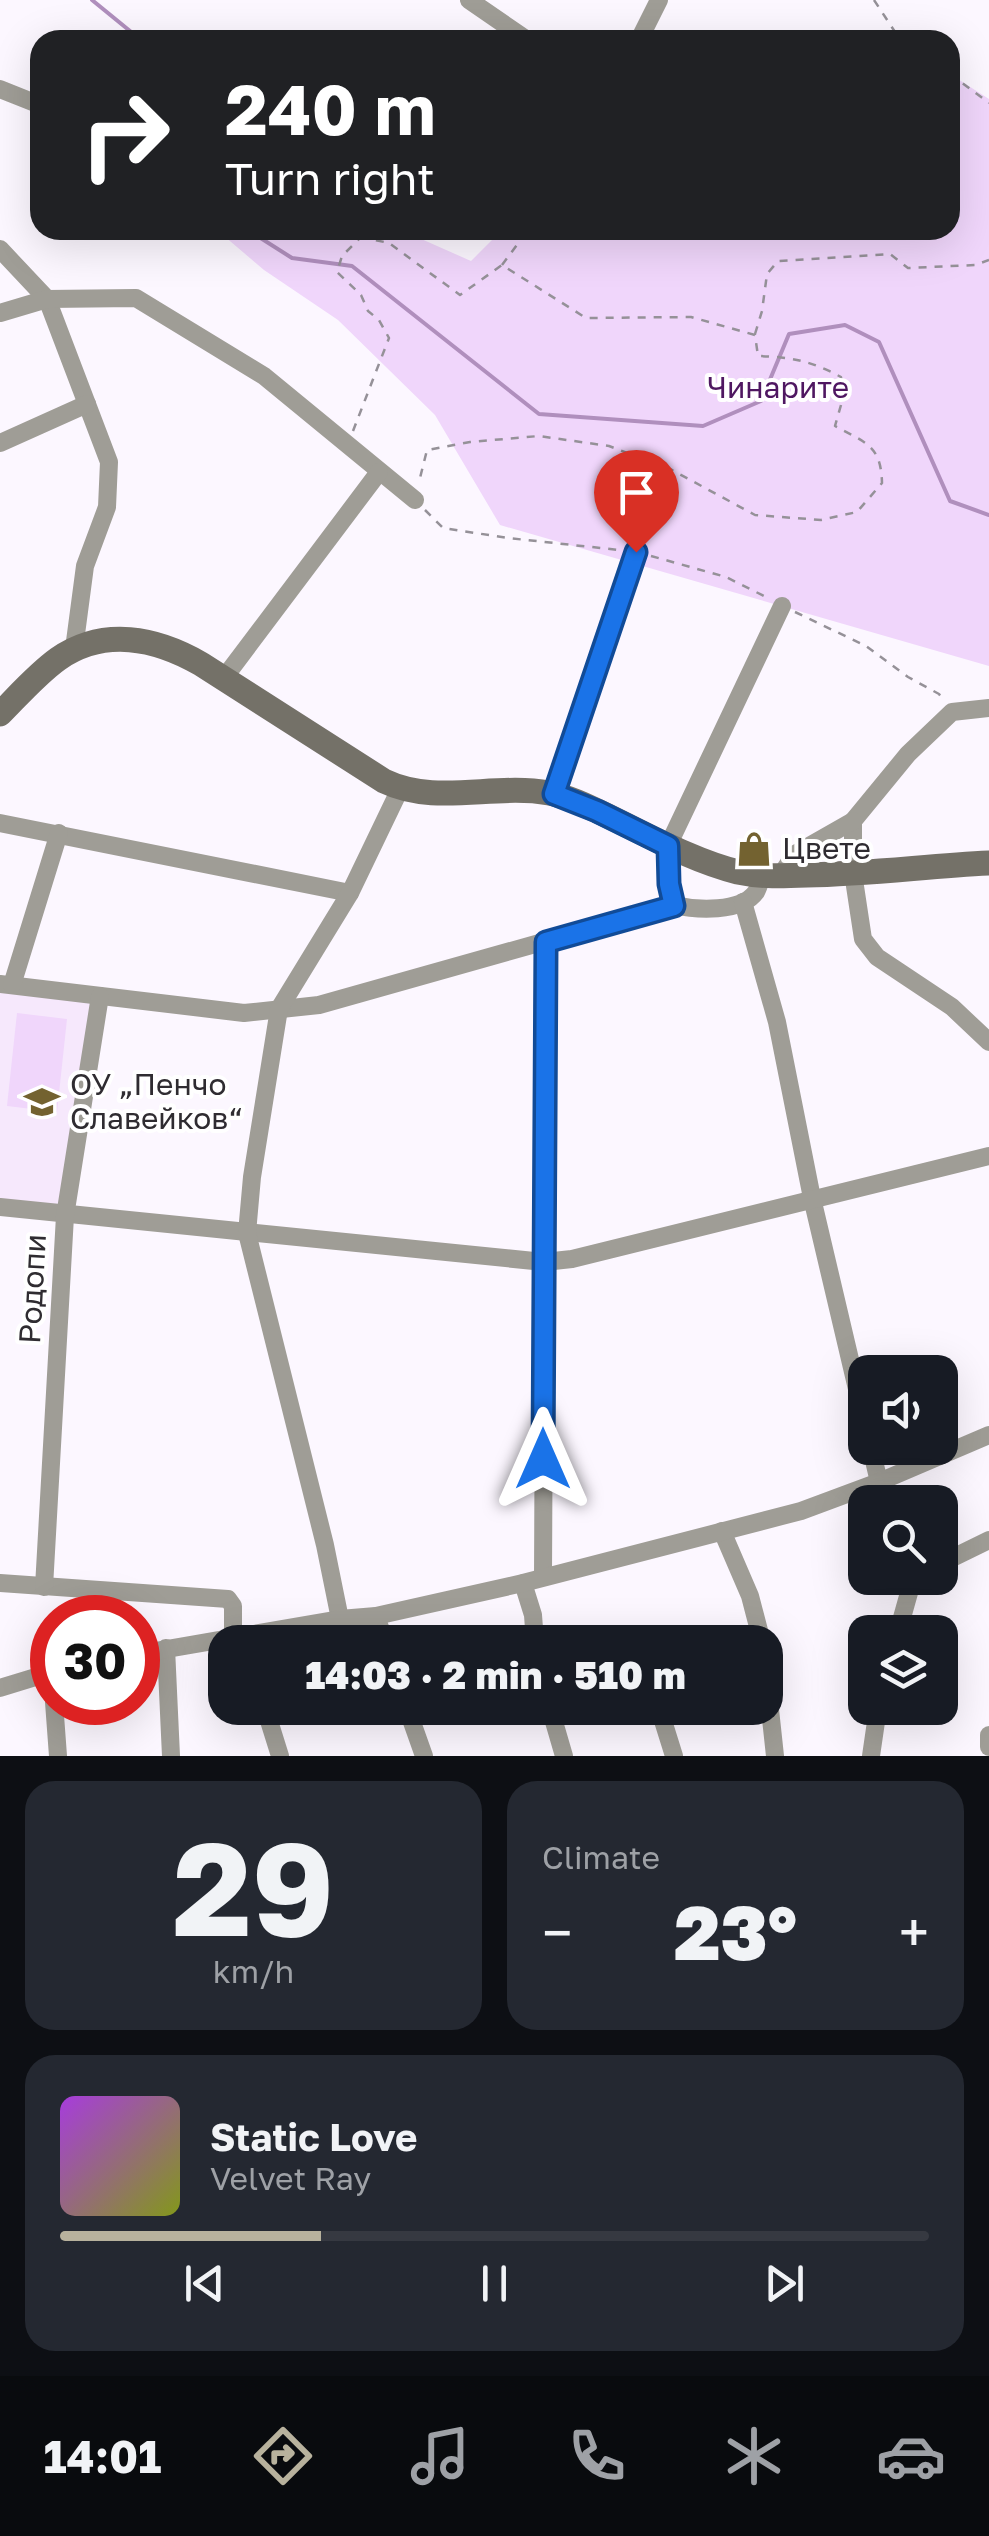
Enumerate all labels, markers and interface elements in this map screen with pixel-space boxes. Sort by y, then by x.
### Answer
text: 240 m [225,66,436,150]
icon: right [60,70,190,200]
text: Turn right [225,151,435,205]
park label: Чинарите [707,369,849,405]
pin [594,450,679,553]
icon: arrive [609,465,664,520]
shop icon: Цвете [735,830,773,868]
place label: Цвете [782,830,871,866]
place label: ОУ „Пенчо Славейков“ [70,1066,243,1136]
school or university icon: ОУ „Пенчо Славейков“ [23,1083,61,1121]
street label: Родопи [11,1233,53,1345]
map controls [848,1355,958,1725]
button: sound [848,1355,958,1465]
position arrow [491,1407,595,1511]
button: search [848,1485,958,1595]
speed limit sign: 30 [30,1595,160,1725]
button: layers [848,1615,958,1725]
text: 14:03 · 2 min · 510 m [305,1652,686,1697]
text: 29 [173,1809,334,1965]
text: Climate [542,1838,660,1876]
text: 23° [674,1886,797,1977]
text: − [542,1899,572,1965]
text: + [899,1899,929,1965]
text: km/h [213,1952,294,1990]
text: Static Love [210,2114,417,2159]
text: Velvet Ray [210,2159,371,2197]
icon: previous [177,2256,232,2311]
icon: pause [467,2256,522,2311]
icon: next [757,2256,812,2311]
icon: directions [248,2421,318,2491]
icon: music [405,2421,475,2491]
icon: phone [562,2421,632,2491]
icon: climate [719,2421,789,2491]
icon: car [876,2421,946,2491]
text: 14:01 [43,2429,162,2483]

